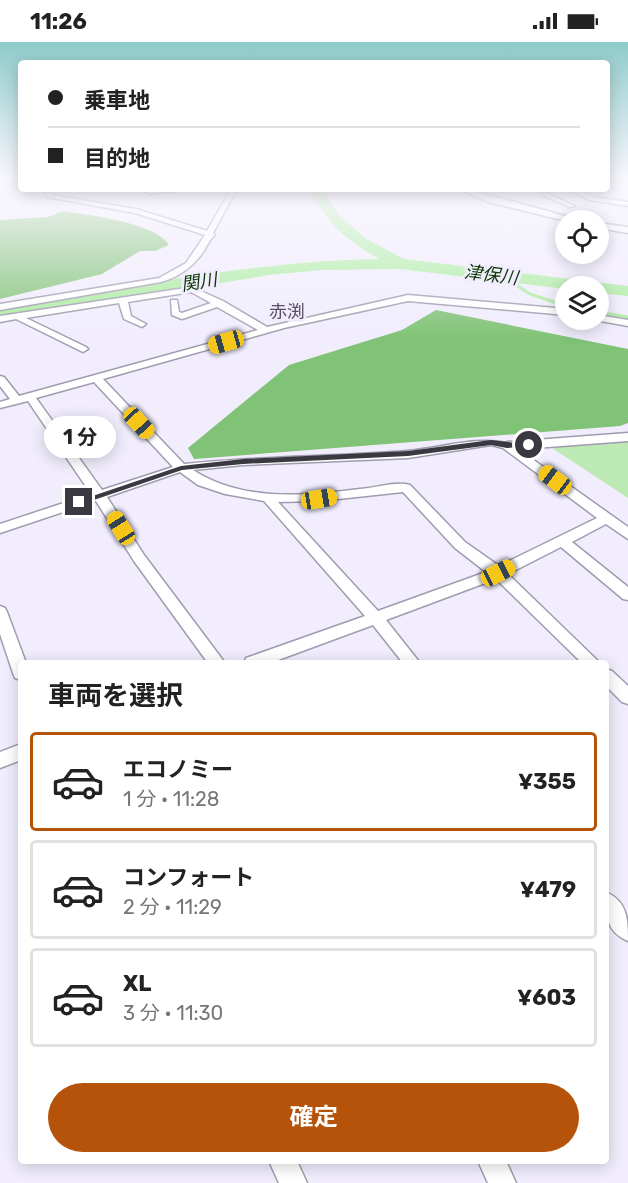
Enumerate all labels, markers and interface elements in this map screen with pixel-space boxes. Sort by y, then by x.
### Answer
text: 11:26 [30,8,87,35]
text: 乗車地 [84,87,150,114]
text: 目的地 [84,145,150,172]
map controls [555,210,609,330]
button: locate [555,210,609,264]
water label: 津保川 [463,261,521,289]
water label: 関川 [180,268,220,296]
button: layers [555,276,609,330]
district label: 赤渕 [269,301,305,323]
car [206,328,246,356]
car [120,404,158,442]
callout: 1 分 [43,415,115,457]
text: 1 分 [63,425,97,449]
route start [515,431,542,458]
car [535,462,575,498]
car [300,487,338,511]
route end [65,488,92,515]
car [104,508,138,548]
car [478,557,518,589]
text: 車両を選択 [48,680,183,712]
icon: car [51,755,105,809]
text: エコノミー [123,756,233,783]
text: ¥355 [518,768,576,795]
text: 1 分 · 11:28 [123,787,220,811]
icon: car [51,863,105,917]
text: コンフォート [123,864,254,891]
text: ¥479 [520,876,576,903]
text: 2 分 · 11:29 [123,895,222,919]
text: XL [123,970,151,997]
icon: car [51,971,105,1025]
text: ¥603 [517,984,576,1011]
text: 3 分 · 11:30 [123,1001,223,1025]
button: 確定 [48,1083,579,1152]

